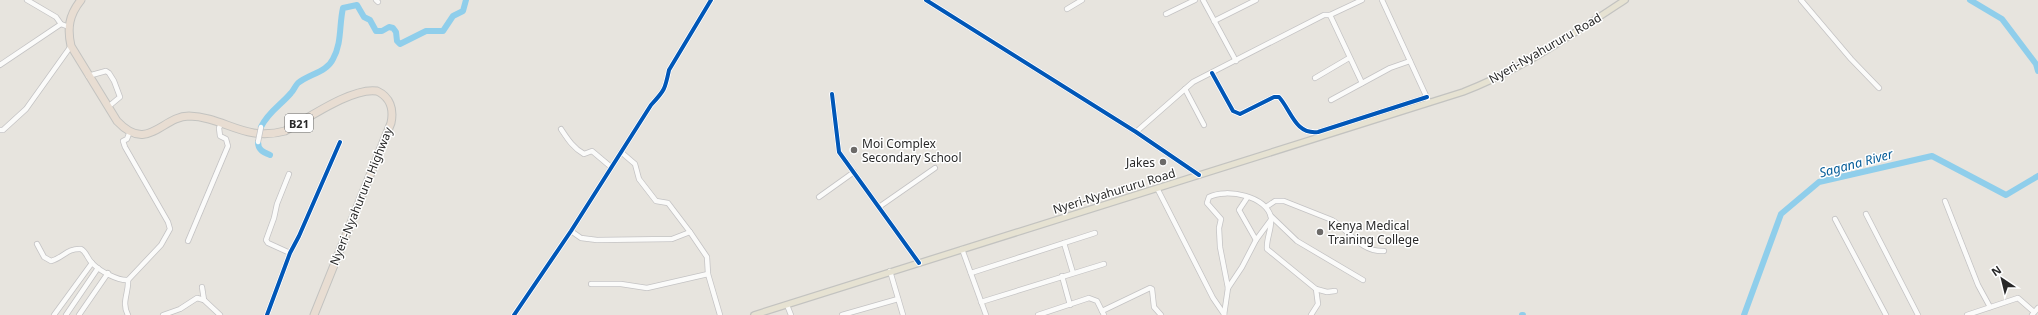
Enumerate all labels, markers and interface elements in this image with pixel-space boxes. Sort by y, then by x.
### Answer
street label: Nyeri-Nyahururu Road [1486,9,1604,87]
road number: B21 [285,114,313,132]
street label: Nyeri-Nyahururu Highway [325,124,397,268]
place label: Moi Complex Secondary School [862,135,961,166]
water label: Sagana River [1817,144,1896,181]
marker: Moi Complex Secondary School [849,145,859,155]
place label: Jakes [1125,154,1155,171]
marker: Jakes [1158,157,1168,167]
street label: Nyeri-Nyahururu Road [1051,164,1177,218]
place label: Kenya Medical Training College [1328,217,1419,248]
marker: Kenya Medical Training College [1315,227,1325,237]
north arrow [1982,259,2022,299]
text: N [1988,262,2004,279]

